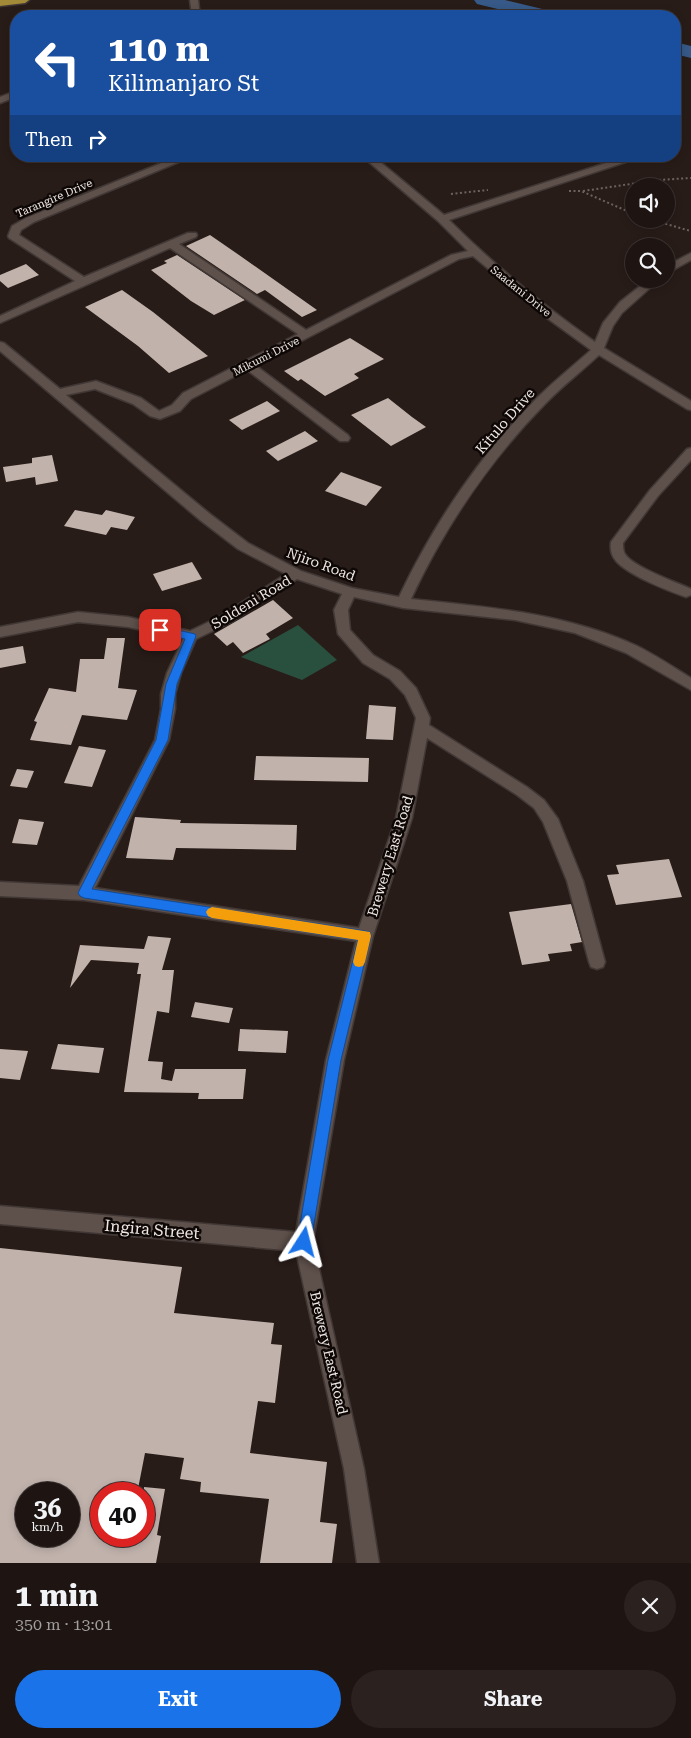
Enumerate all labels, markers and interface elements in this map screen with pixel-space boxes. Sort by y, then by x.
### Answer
text: 110 m [108,29,209,70]
icon: left [25,30,90,95]
text: Kilimanjaro St [108,71,259,96]
icon: right [83,125,111,153]
text: Then [25,128,73,151]
street label: Tarangire Drive [14,176,94,220]
map controls [625,178,675,288]
button: sound [625,178,675,228]
button: search [625,238,675,288]
street label: Saadani Drive [488,263,553,320]
street label: Mikumi Drive [231,334,302,379]
street label: Kitulo Drive [472,385,538,457]
street label: Njiro Road [284,544,358,584]
street label: Soldeni Road [208,572,294,632]
pin [139,609,181,651]
icon: arrive [146,616,174,644]
street label: Brewery East Road [364,793,416,918]
position arrow [277,1215,329,1267]
street label: Ingira Street [104,1216,200,1243]
street label: Brewery East Road [307,1290,351,1416]
speed limit sign: 40 [90,1482,155,1547]
text: 36 [33,1494,62,1523]
text: km/h [31,1520,64,1534]
text: 1 min [15,1578,98,1613]
button: close [624,1580,676,1632]
text: 350 m · 13:01 [15,1615,113,1634]
button: Exit [15,1670,341,1728]
button: Share [351,1670,676,1728]

